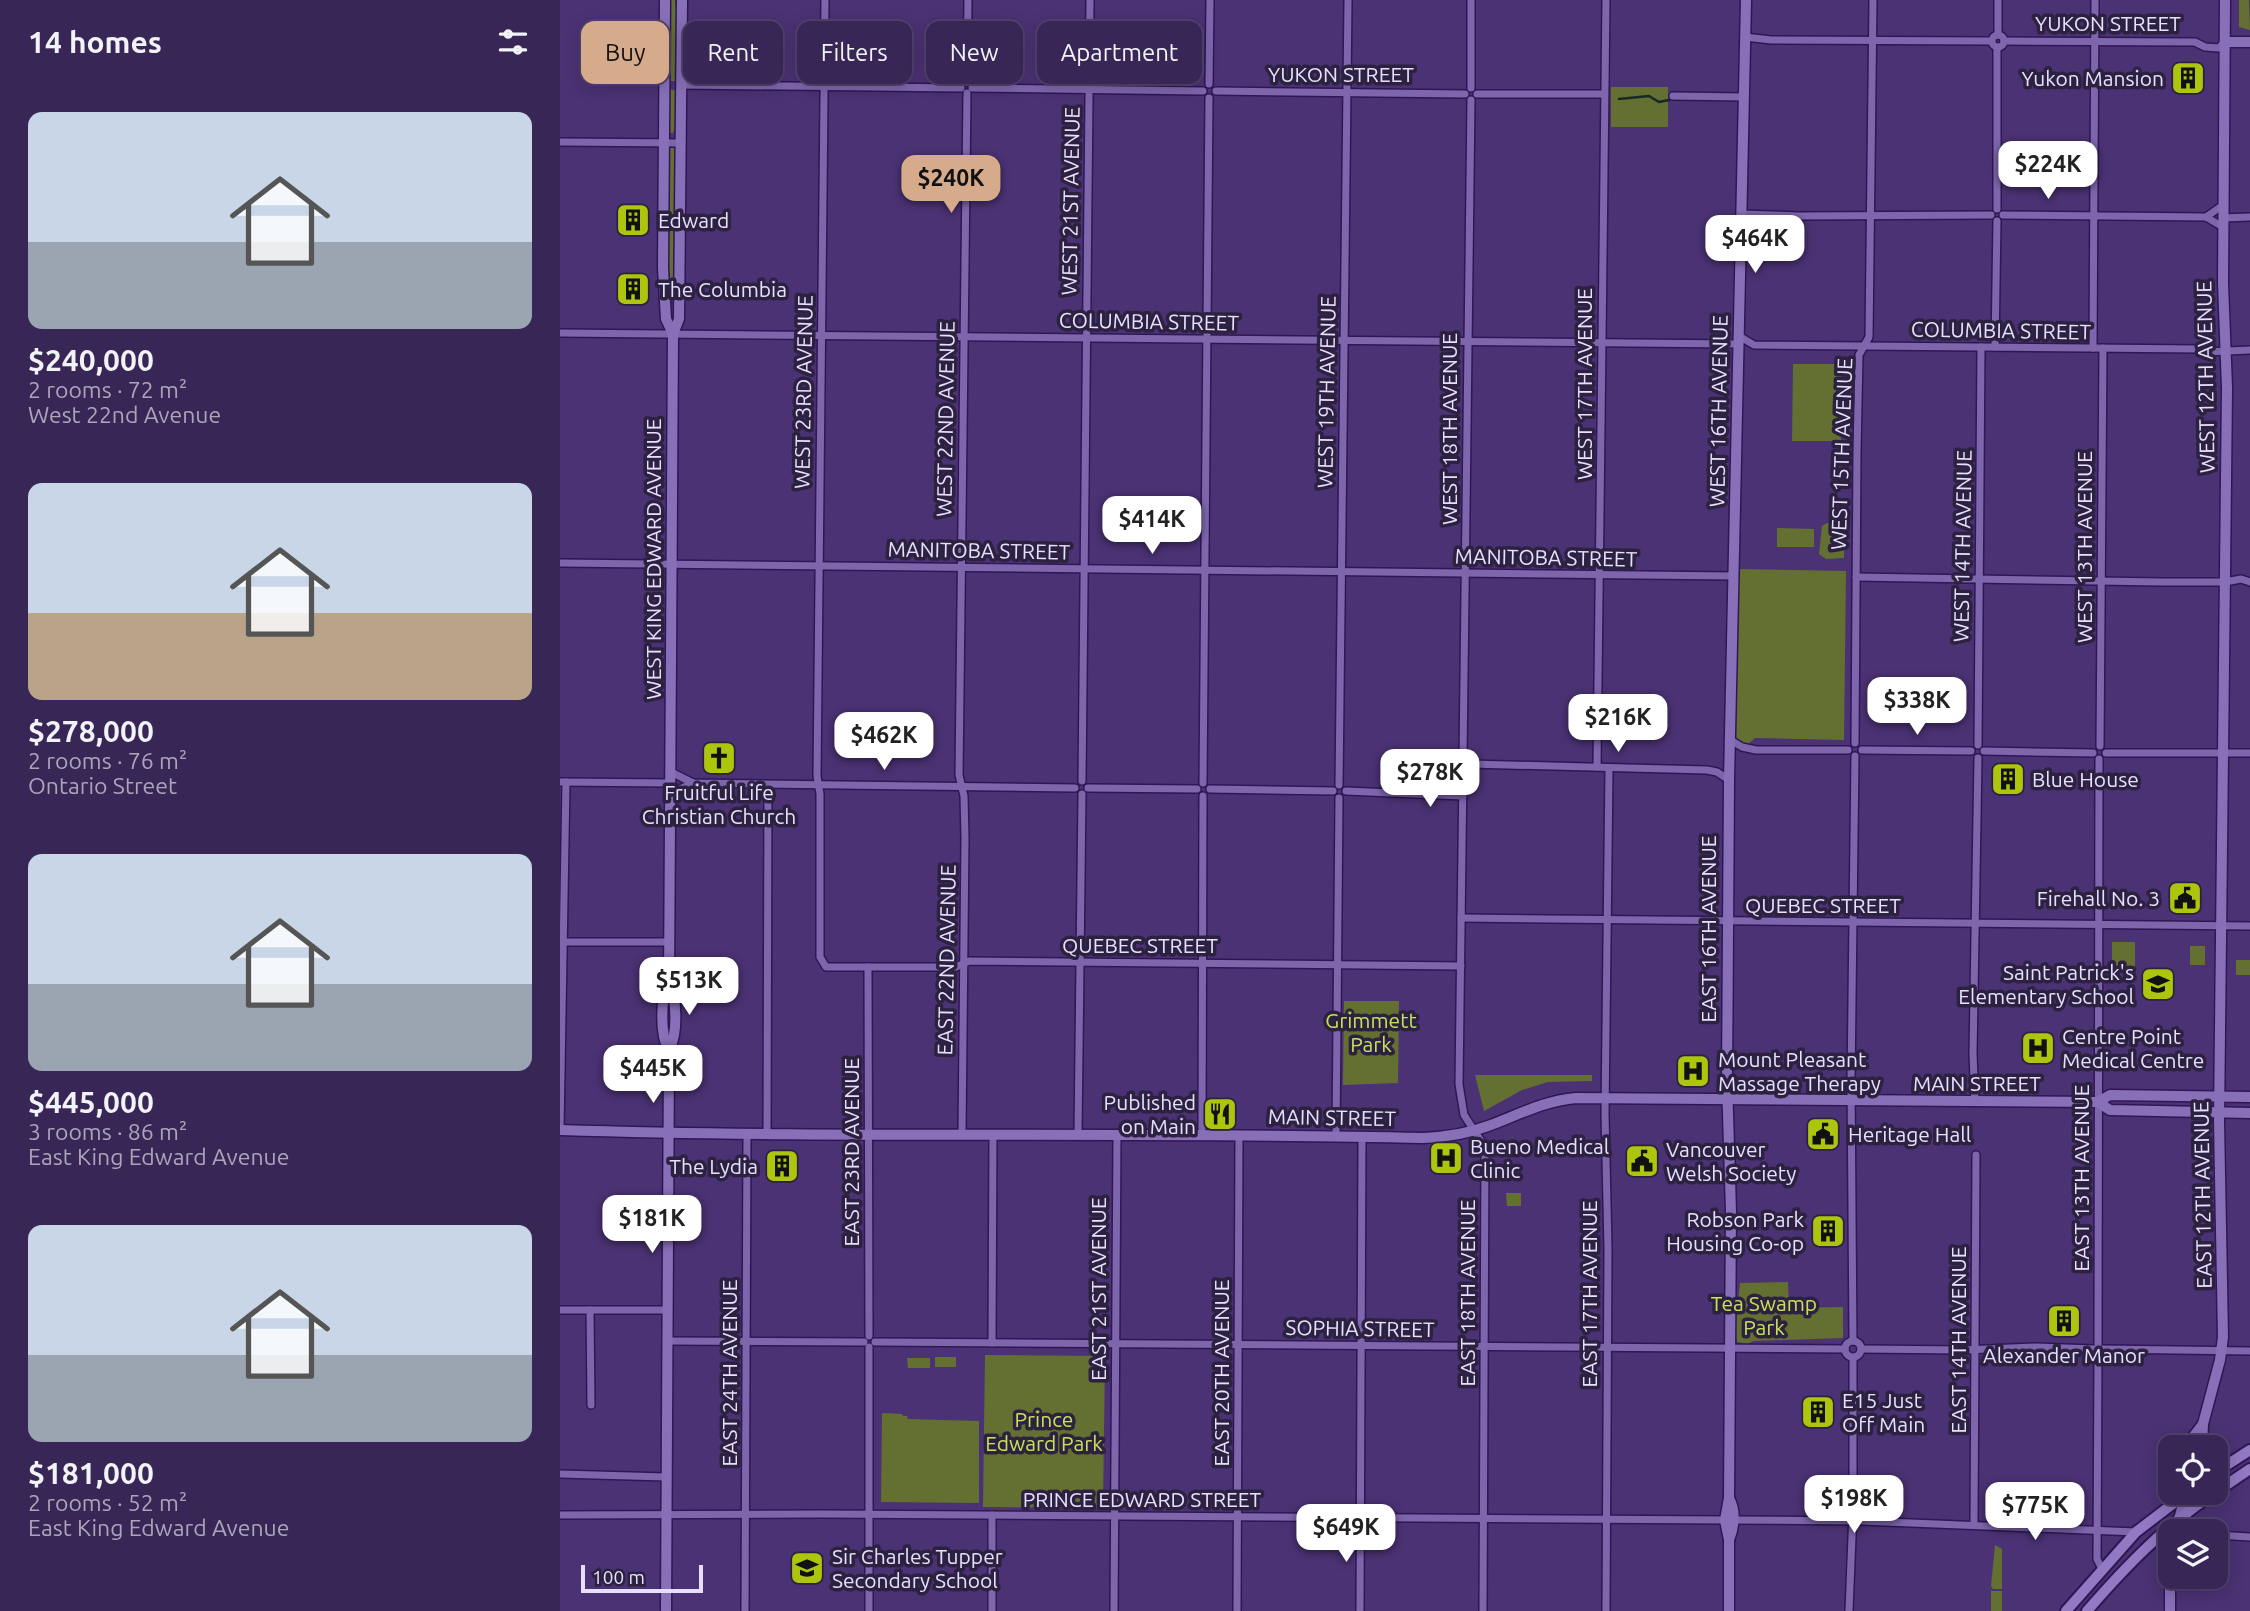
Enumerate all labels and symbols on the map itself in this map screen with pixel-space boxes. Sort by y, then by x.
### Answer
street label: YUKON STREET [2035,11,2181,35]
building icon: Yukon Mansion [2169,59,2207,97]
street label: YUKON STREET [1268,62,1414,86]
place label: Yukon Mansion [2022,66,2164,90]
street label: WEST 21ST AVENUE [1056,107,1084,295]
pin: $224K [1999,142,2097,201]
pin: $240K [902,156,1000,215]
building icon: Edward [614,201,652,239]
place label: Edward [658,208,729,232]
pin: $464K [1706,216,1804,275]
building icon: The Columbia [614,270,652,308]
place label: The Columbia [658,277,787,301]
street label: WEST 12TH AVENUE [2191,281,2219,473]
street label: WEST 17TH AVENUE [1572,288,1596,480]
street label: WEST 23RD AVENUE [789,295,817,489]
street label: WEST 19TH AVENUE [1312,296,1340,488]
street label: COLUMBIA STREET [1059,307,1240,335]
street label: WEST 16TH AVENUE [1704,315,1732,507]
street label: COLUMBIA STREET [1911,316,2092,344]
street label: WEST 22ND AVENUE [931,321,959,517]
street label: WEST 18TH AVENUE [1437,333,1461,525]
street label: WEST 15TH AVENUE [1826,358,1856,550]
street label: WEST KING EDWARD AVENUE [641,418,665,700]
street label: WEST 14TH AVENUE [1948,450,1976,642]
street label: WEST 13TH AVENUE [2072,451,2096,643]
pin: $414K [1103,496,1201,556]
street label: MANITOBA STREET [887,536,1071,564]
street label: MANITOBA STREET [1454,543,1638,571]
pin: $338K [1868,678,1966,737]
pin: $216K [1569,694,1667,754]
pin: $462K [835,712,933,772]
church icon: Fruitful Life Christian Church [700,739,738,777]
pin: $278K [1381,750,1479,809]
building icon: Blue House [1989,760,2027,798]
place label: Blue House [2032,767,2139,791]
place label: Fruitful Life Christian Church [642,780,796,828]
street label: EAST 16TH AVENUE [1696,835,1720,1023]
street label: EAST 22ND AVENUE [932,864,960,1056]
public building icon: Firehall No. 3 [2166,879,2204,917]
place label: Firehall No. 3 [2037,886,2160,910]
street label: QUEBEC STREET [1745,893,1901,917]
street label: QUEBEC STREET [1062,933,1218,957]
pin: $513K [640,958,738,1017]
place label: Saint Patrick's Elementary School [1958,960,2134,1008]
school or university icon: Saint Patrick's Elementary School [2139,965,2177,1003]
park label: Grimmett Park [1325,1008,1417,1056]
place label: Centre Point Medical Centre [2062,1024,2204,1072]
hospital icon: Centre Point Medical Centre [2019,1029,2057,1067]
pin: $445K [604,1046,702,1105]
place label: Mount Pleasant Massage Therapy [1718,1047,1881,1095]
hospital icon: Mount Pleasant Massage Therapy [1674,1052,1712,1090]
street label: EAST 23RD AVENUE [839,1058,863,1246]
street label: MAIN STREET [1913,1071,2041,1095]
street label: EAST 13TH AVENUE [2069,1084,2093,1272]
place label: Published on Main [1104,1090,1196,1138]
restaurant icon: Published on Main [1201,1095,1239,1133]
street label: EAST 12TH AVENUE [2188,1101,2216,1289]
street label: MAIN STREET [1268,1104,1397,1130]
public building icon: Heritage Hall [1804,1115,1842,1153]
place label: Heritage Hall [1848,1122,1971,1146]
place label: Bueno Medical Clinic [1470,1134,1609,1182]
place label: Vancouver Welsh Society [1666,1137,1796,1185]
hospital icon: Bueno Medical Clinic [1427,1139,1465,1177]
public building icon: Vancouver Welsh Society [1623,1142,1661,1180]
building icon: The Lydia [763,1147,801,1185]
place label: The Lydia [669,1154,758,1178]
pin: $181K [603,1196,701,1255]
street label: EAST 21ST AVENUE [1086,1197,1110,1381]
street label: EAST 18TH AVENUE [1455,1199,1479,1387]
street label: EAST 17TH AVENUE [1577,1200,1601,1388]
place label: Robson Park Housing Co-op [1666,1207,1804,1255]
building icon: Robson Park Housing Co-op [1809,1212,1847,1250]
street label: EAST 14TH AVENUE [1946,1246,1970,1434]
street label: EAST 24TH AVENUE [717,1279,741,1467]
street label: EAST 20TH AVENUE [1209,1279,1233,1467]
park label: Tea Swamp Park [1711,1291,1817,1339]
building icon: Alexander Manor [2045,1302,2083,1340]
street label: SOPHIA STREET [1285,1315,1435,1341]
place label: Alexander Manor [1983,1343,2145,1367]
place label: E15 Just Off Main [1842,1388,1925,1436]
building icon: E15 Just Off Main [1799,1393,1837,1431]
park label: Prince Edward Park [985,1407,1103,1455]
pin: $198K [1805,1476,1903,1535]
pin: $775K [1986,1482,2084,1542]
street label: PRINCE EDWARD STREET [1023,1487,1262,1511]
pin: $649K [1297,1504,1395,1564]
place label: Sir Charles Tupper Secondary School [832,1544,1003,1592]
school or university icon: Sir Charles Tupper Secondary School [788,1549,826,1587]
scale bar [581,1562,704,1594]

